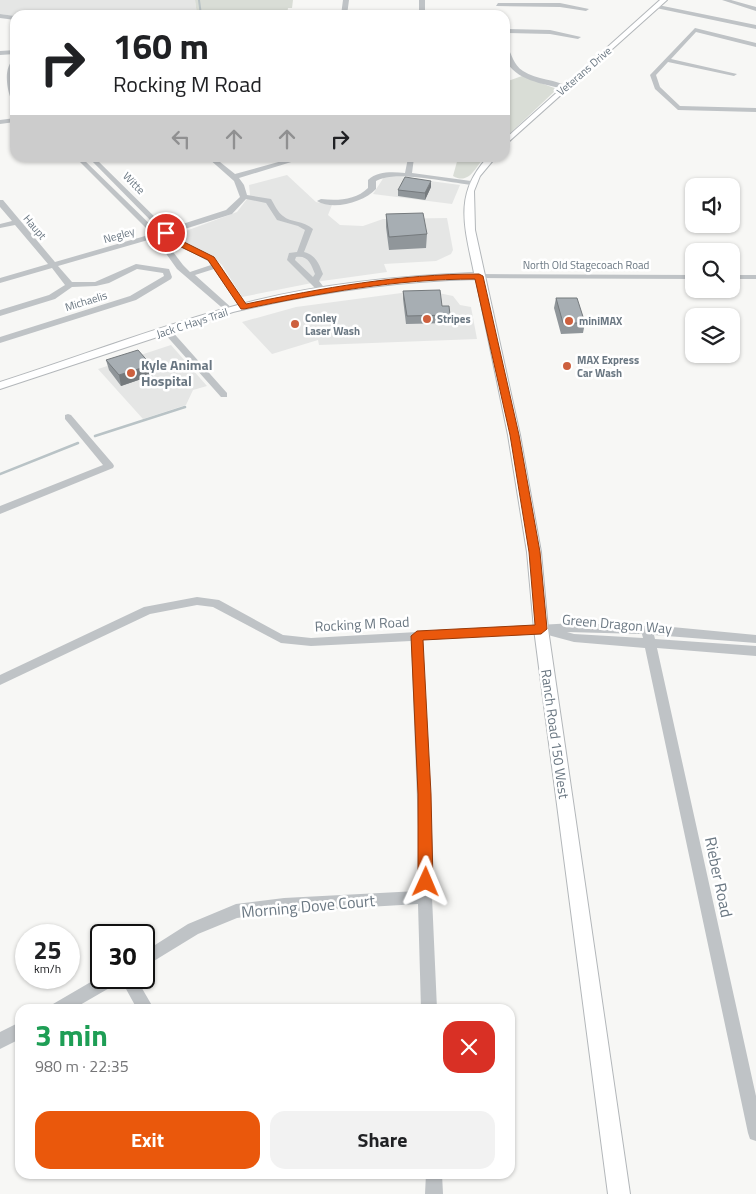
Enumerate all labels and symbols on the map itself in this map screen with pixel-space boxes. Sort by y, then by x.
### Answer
street label: Veterans Drive [553,42,615,99]
street label: Witte [119,168,149,198]
street label: Haupt [20,211,50,243]
pin [145,212,187,254]
street label: Negley [101,223,137,247]
street label: North Old Stagecoach Road [523,257,650,273]
street label: Michaelis [63,287,109,315]
street label: Jack C Hays Trail [154,304,230,342]
place label: Conley Laser Wash [305,310,360,339]
place label: Stripes [437,311,471,327]
marker: Stripes [421,313,433,325]
place label: miniMAX [579,313,623,329]
marker: miniMAX [563,315,575,327]
marker: Conley Laser Wash [289,318,301,330]
place label: MAX Express Car Wash [577,352,639,381]
place label: Kyle Animal Hospital [141,354,213,391]
marker: MAX Express Car Wash [561,360,573,372]
marker: Kyle Animal Hospital [125,367,137,379]
street label: Green Dragon Way [561,608,673,639]
street label: Rocking M Road [314,611,410,636]
street label: Ranch Road 150 West [536,668,575,800]
street label: Rieber Road [699,835,739,919]
position arrow [399,855,451,907]
street label: Morning Dove Court [240,888,376,924]
speed limit sign: 30 [90,924,155,989]

